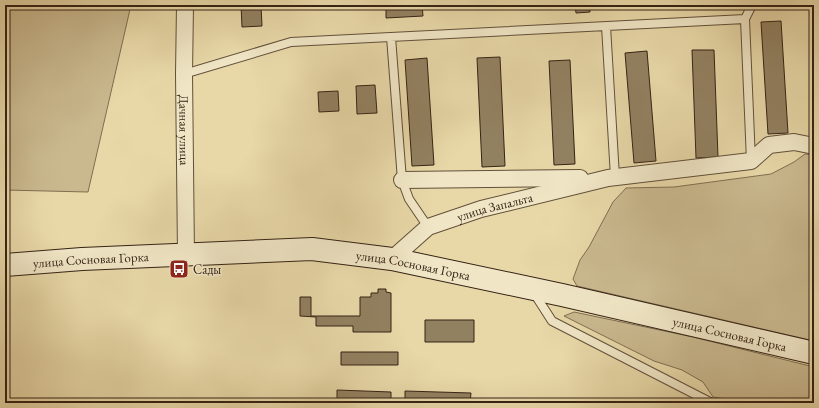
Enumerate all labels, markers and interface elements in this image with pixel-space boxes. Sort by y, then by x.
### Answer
street label: Дачная улица [176,95,194,166]
street label: улица Запальта [454,188,535,225]
street label: улица Сосновая Горка [355,246,473,284]
street label: улица Сосновая Горка [32,248,150,271]
bus stop icon: Сады [168,258,190,280]
place label: Сады [193,261,221,278]
street label: улица Сосновая Горка [671,312,789,355]

